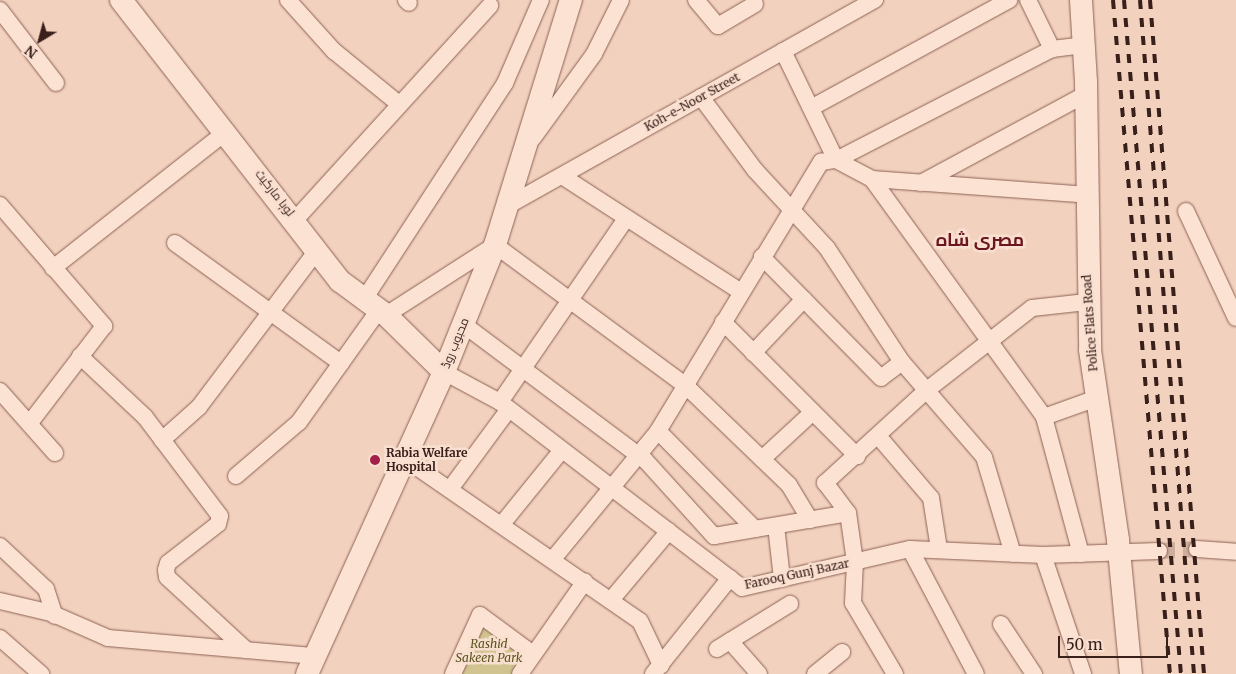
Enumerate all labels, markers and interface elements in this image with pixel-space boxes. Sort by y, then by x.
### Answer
north arrow [15,15,65,65]
text: N [21,41,41,62]
street label: Koh-e-Noor Street [642,70,742,134]
street label: لوہا مارکیٹ [252,167,298,219]
district label: مصری شاہ [936,229,1024,251]
street label: Police Flats Road [1079,274,1101,372]
street label: محبوب روڈ [438,316,472,370]
place label: Rabia Welfare Hospital [386,446,468,474]
marker: Rabia Welfare Hospital [368,453,382,467]
street label: Farooq Gunj Bazar [743,556,851,592]
scale bar [1061,626,1171,658]
text: 50 m [1066,635,1103,654]
park label: Rashid Sakeen Park [456,637,522,665]

